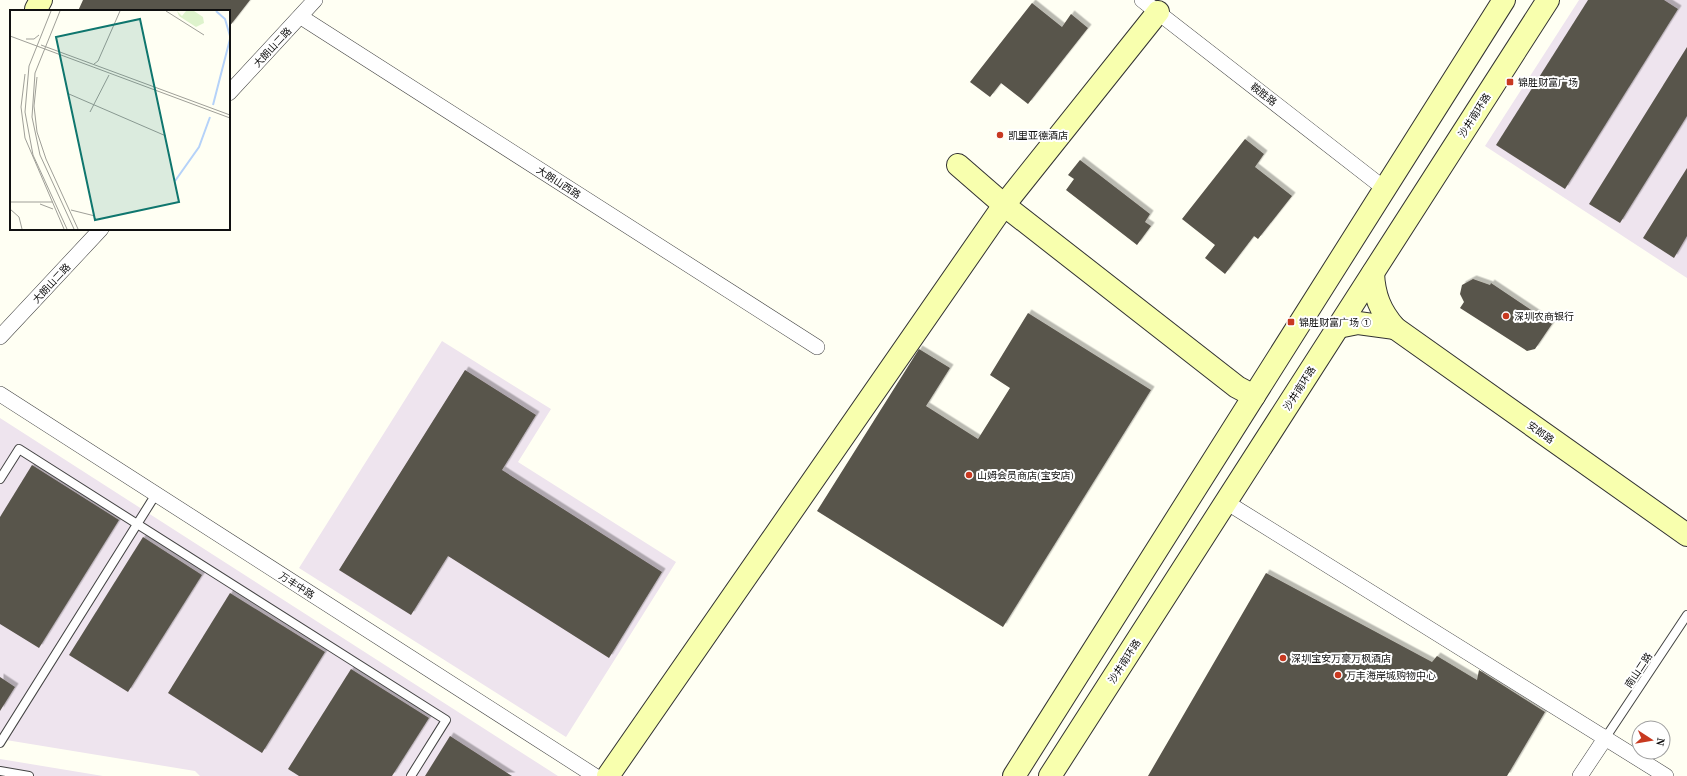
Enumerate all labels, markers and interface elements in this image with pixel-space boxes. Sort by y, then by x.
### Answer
inset map [10,10,230,230]
street label: 大朗山二路 [251,25,294,70]
place label: 锦胜财富广场 [1518,76,1578,89]
marker: 锦胜财富广场 [1505,77,1515,87]
street label: 鞍胜路 [1248,80,1280,109]
street label: 沙井南环路 [1455,91,1493,140]
place label: 凯里亚德酒店 [1008,129,1068,142]
marker: 凯里亚德酒店 [995,130,1005,140]
street label: 大朗山西路 [534,163,583,201]
street label: 大朗山二路 [30,261,73,306]
place label: 深圳农商银行 [1514,310,1574,323]
marker: 深圳农商银行 [1501,311,1511,321]
place label: 锦胜财富广场 ① [1299,316,1371,329]
marker: 锦胜财富广场 ① [1286,317,1296,327]
street label: 沙井南环路 [1280,364,1318,413]
street label: 安郎路 [1525,418,1557,446]
place label: 山姆会员商店(宝安店) [977,469,1074,482]
marker: 山姆会员商店(宝安店) [964,470,974,480]
street label: 万丰中路 [276,569,317,602]
street label: 沙井南环路 [1105,637,1143,686]
street label: 南山二路 [1622,650,1655,690]
place label: 深圳宝安万豪万枫酒店 [1291,652,1391,665]
marker: 深圳宝安万豪万枫酒店 [1278,653,1288,663]
place label: 万丰海岸城购物中心 [1346,669,1436,682]
marker: 万丰海岸城购物中心 [1333,670,1343,680]
north arrow [1631,720,1671,760]
text: N [1652,736,1668,747]

